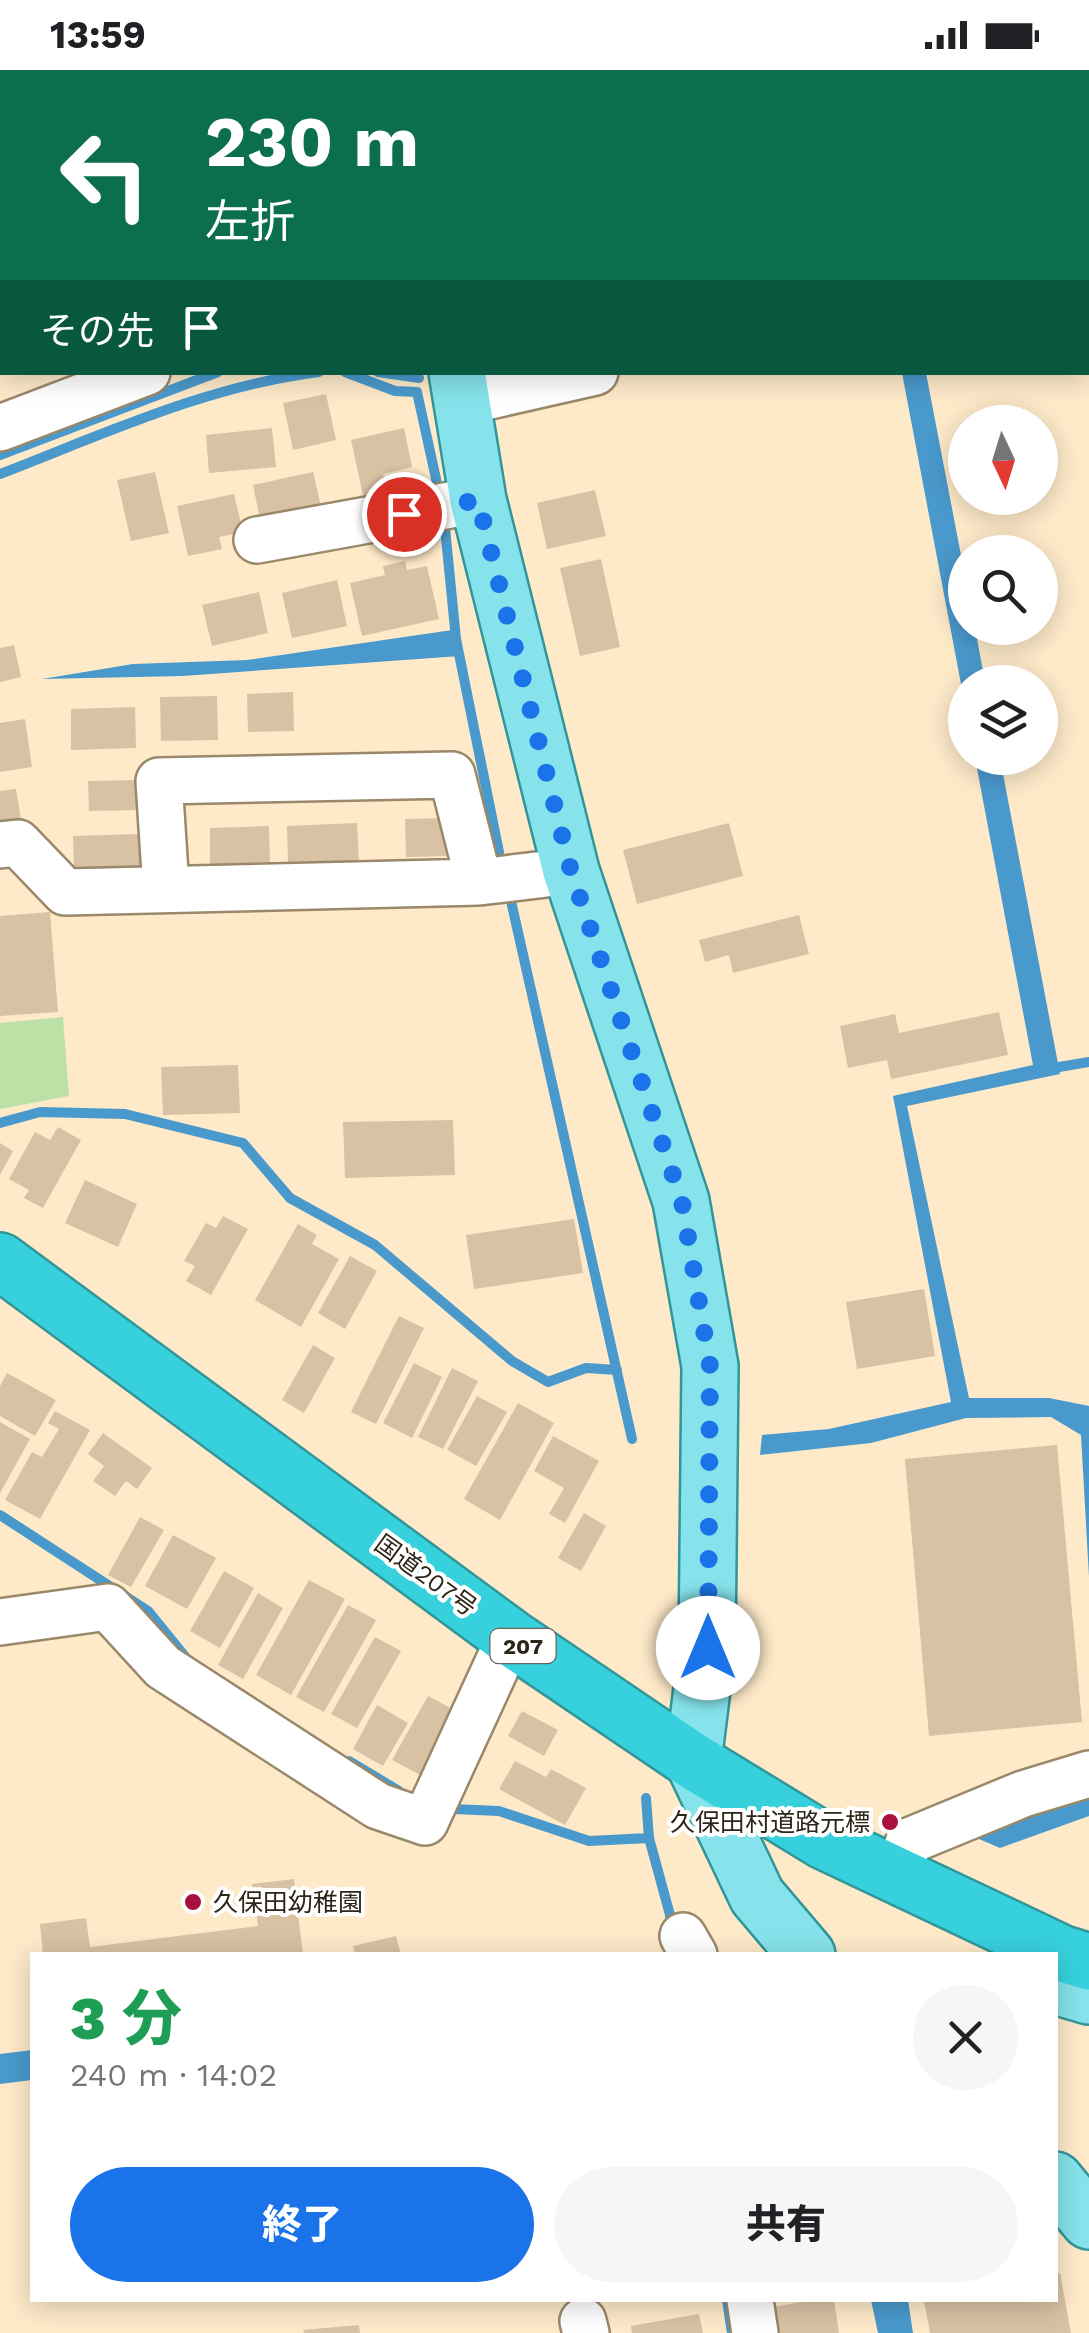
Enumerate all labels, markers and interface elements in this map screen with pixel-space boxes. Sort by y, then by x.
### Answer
text: 13:59 [50,13,146,57]
text: 230 m [205,101,419,183]
icon: left [40,110,170,240]
text: 左折 [205,195,295,248]
icon: arrive [174,300,229,355]
text: その先 [40,309,154,353]
north arrow [948,405,1058,515]
map controls [948,405,1058,775]
pin [362,472,447,557]
icon: arrive [377,487,432,542]
button: search [948,535,1058,645]
button: layers [948,665,1058,775]
street label: 国道207号 [369,1529,482,1622]
position arrow [656,1596,760,1700]
road number: 207 [490,1629,556,1663]
place label: 久保田村道路元標 [670,1808,870,1837]
marker: 久保田村道路元標 [879,1811,901,1833]
place label: 久保田幼稚園 [213,1888,363,1917]
marker: 久保田幼稚園 [182,1891,204,1913]
text: 3 分 [70,1983,182,2054]
button: close [913,1985,1018,2090]
text: 240 m · 14:02 [70,2056,277,2094]
button: 終了 [70,2167,534,2282]
button: 共有 [554,2167,1018,2282]

